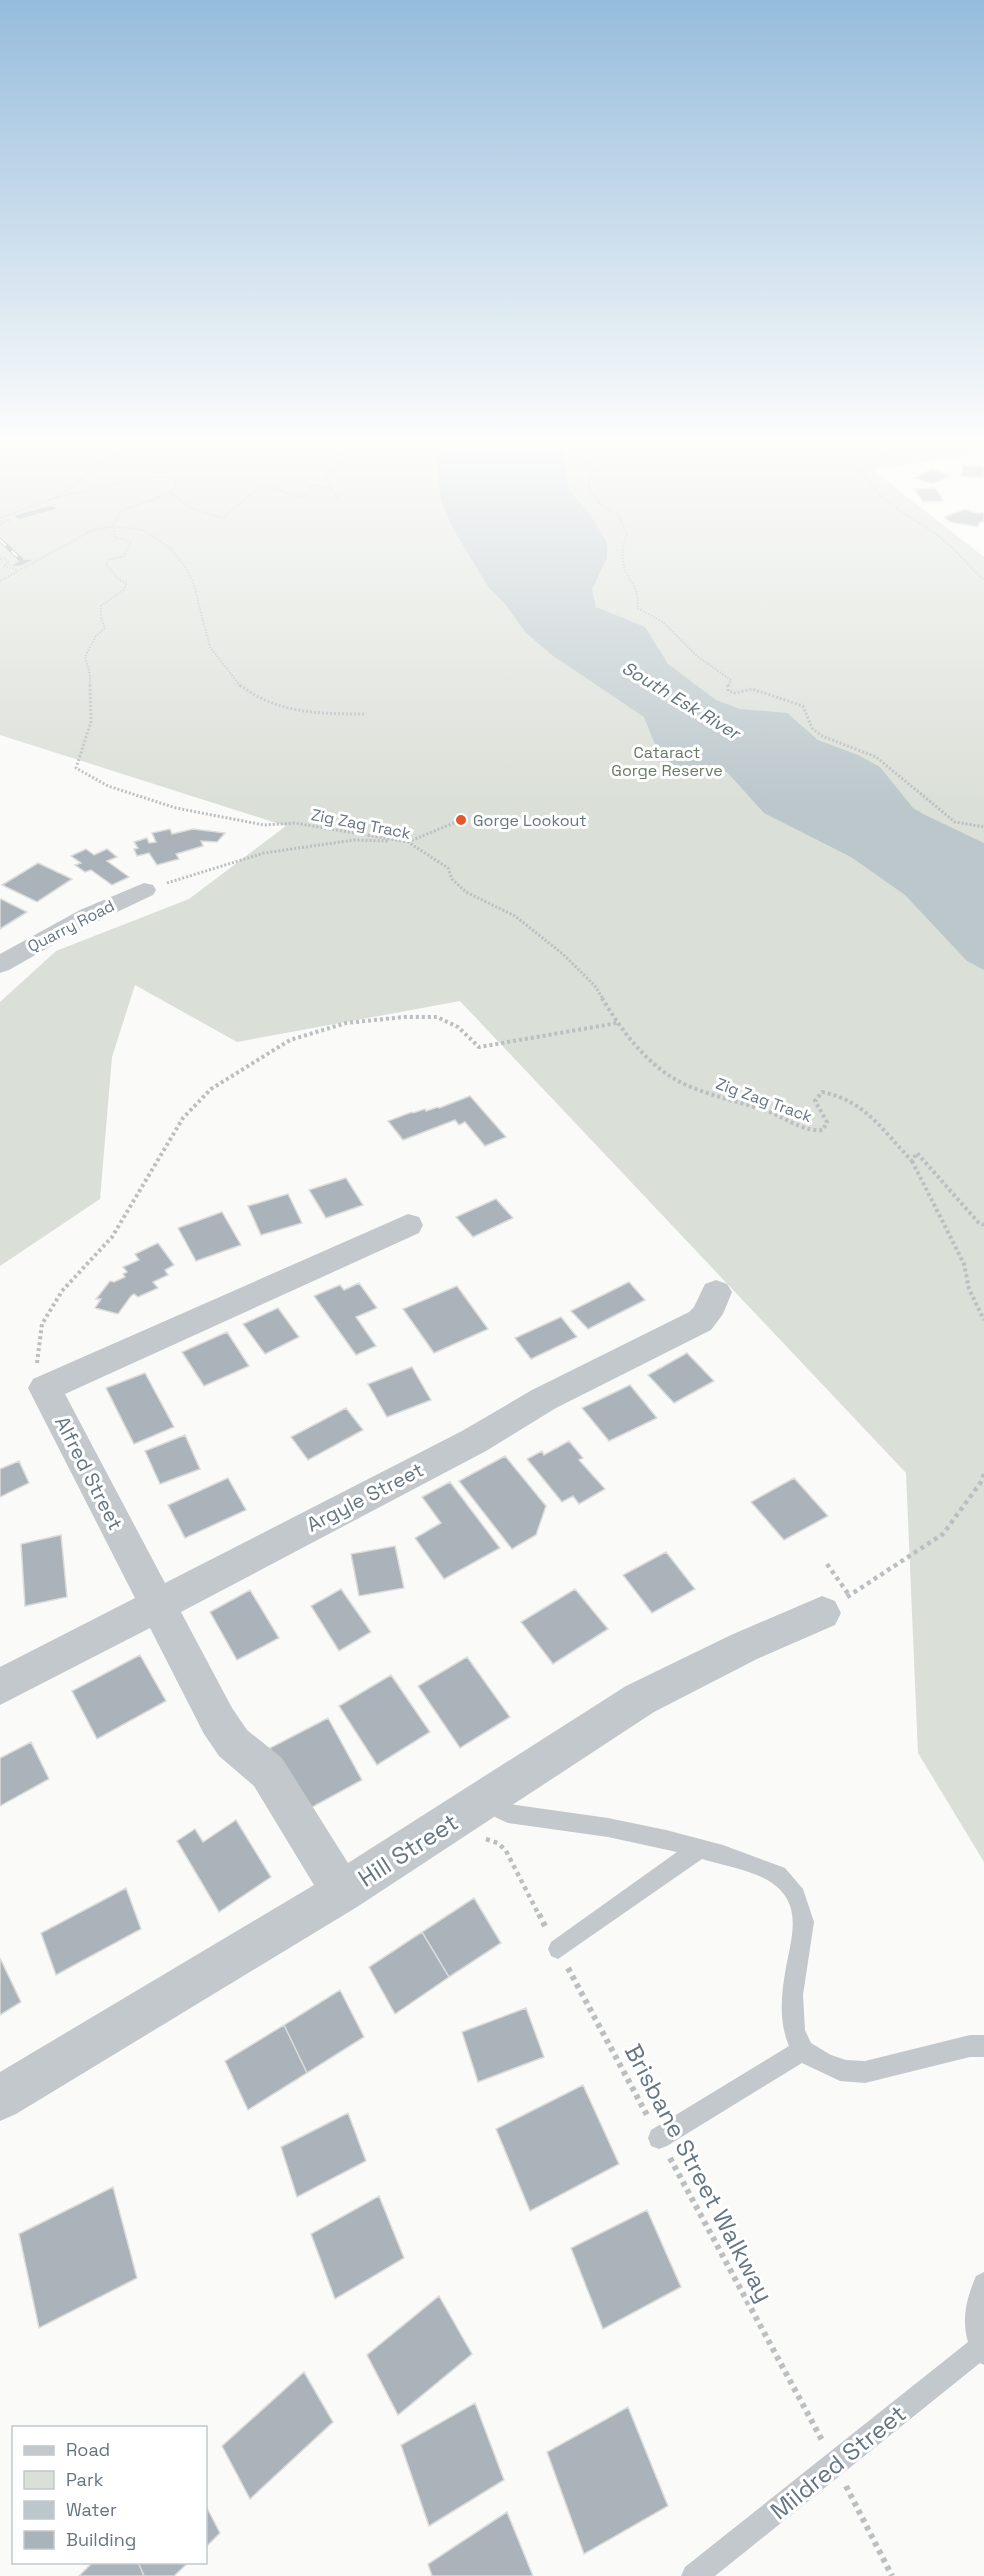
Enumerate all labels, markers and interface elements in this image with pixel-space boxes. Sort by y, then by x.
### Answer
water label: South Esk River [618,656,746,745]
park label: Cataract Gorge Reserve [611,742,723,781]
street label: Zig Zag Track [310,804,413,844]
place label: Gorge Lookout [473,810,587,831]
marker: Gorge Lookout [454,813,468,827]
street label: Quarry Road [24,895,118,957]
street label: Zig Zag Track [713,1073,815,1127]
street label: Alfred Street [49,1412,129,1534]
street label: Argyle Street [302,1456,428,1538]
street label: Hill Street [352,1806,464,1894]
street label: Brisbane Street Walkway [618,2039,780,2307]
street label: Mildred Street [764,2398,912,2526]
legend [12,2426,207,2564]
text: Road [66,2438,110,2461]
text: Park [66,2468,104,2491]
text: Water [66,2498,117,2521]
text: Building [66,2528,136,2551]

